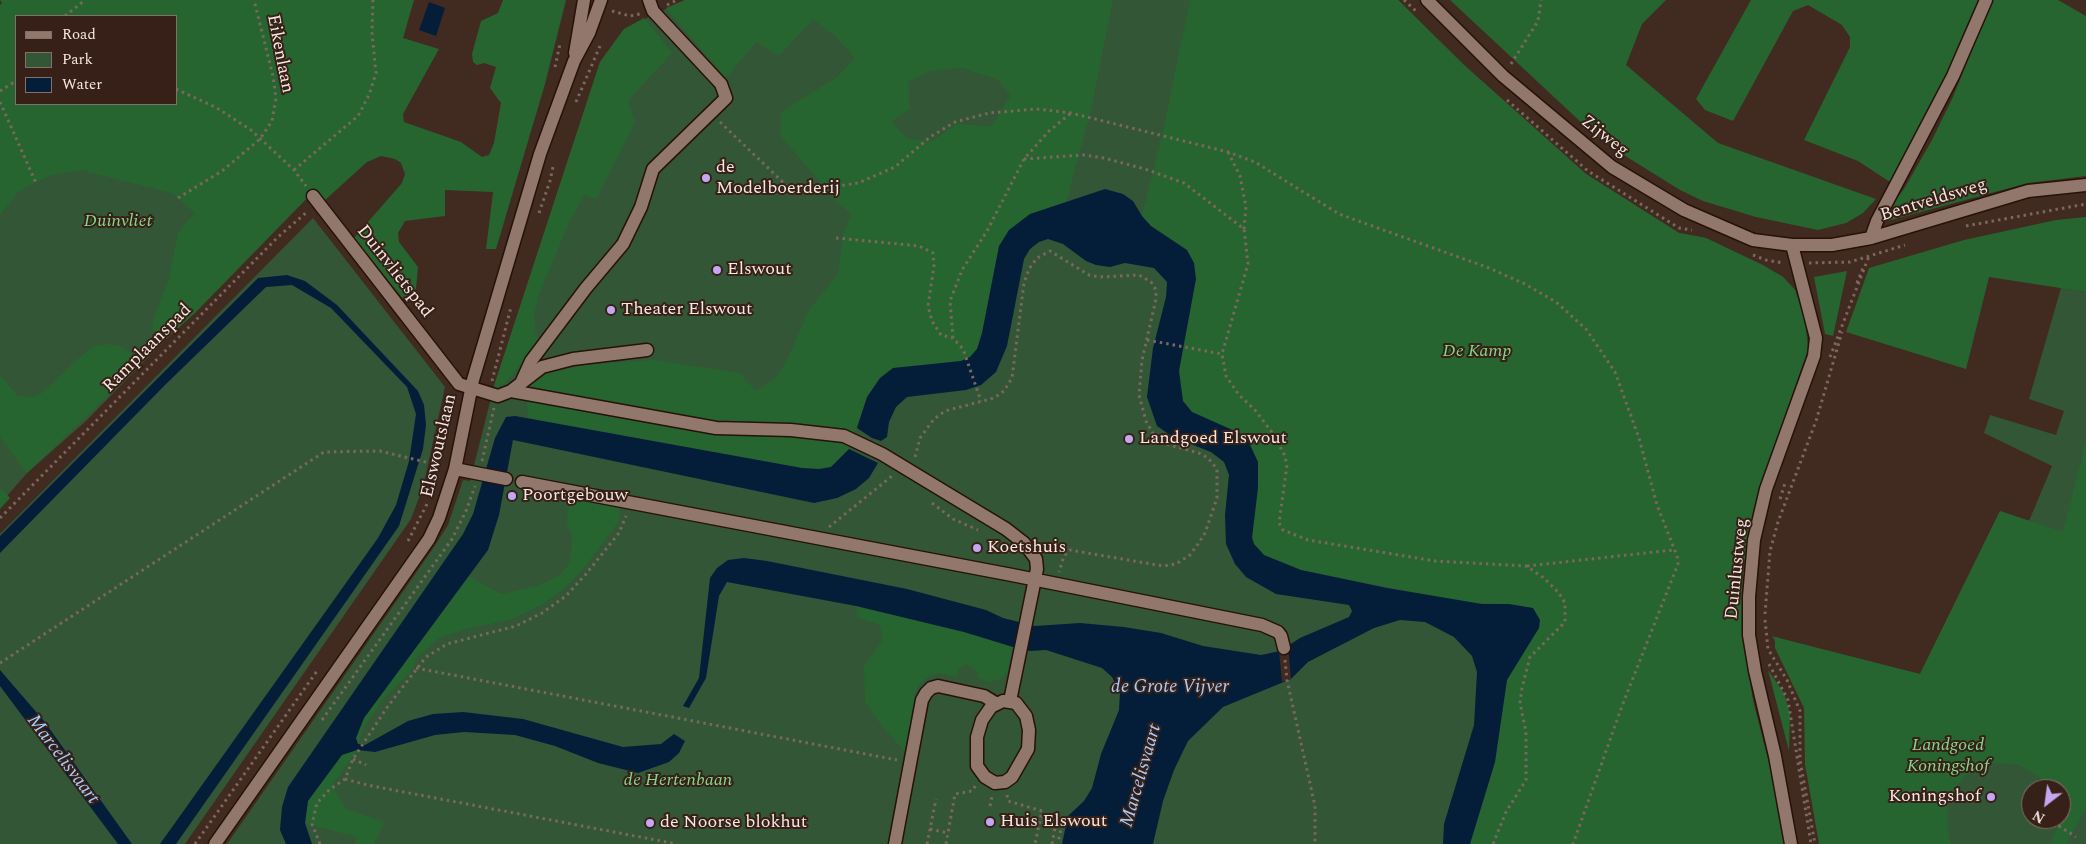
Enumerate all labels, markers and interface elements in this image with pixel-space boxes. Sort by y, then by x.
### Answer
street label: Eikenlaan [261,13,297,95]
legend [15,15,178,105]
text: Road [62,23,96,46]
text: Park [62,48,93,71]
text: Water [62,73,102,96]
street label: Zijweg [1576,112,1632,162]
place label: de Modelboerderij [716,157,840,200]
marker: de Modelboerderij [700,172,712,184]
street label: Bentveldsweg [1878,175,1990,227]
park label: Duinvliet [84,211,152,233]
street label: Duinvlietspad [351,221,437,323]
place label: Elswout [727,259,792,281]
marker: Elswout [711,264,723,276]
place label: Theater Elswout [621,299,752,321]
street label: Ramplaanspad [99,300,197,398]
marker: Theater Elswout [605,304,617,316]
park label: De Kamp [1443,341,1511,363]
street label: Elswoutslaan [418,392,462,500]
place label: Landgoed Elswout [1139,428,1287,450]
marker: Landgoed Elswout [1123,433,1135,445]
place label: Poortgebouw [522,485,628,507]
marker: Poortgebouw [506,490,518,502]
street label: Duinlustweg [1722,517,1754,621]
place label: Koetshuis [987,537,1066,559]
marker: Koetshuis [971,542,983,554]
water label: de Grote Vijver [1111,677,1229,699]
water label: Marcelisvaart [21,711,103,809]
water label: Marcelisvaart [1116,722,1168,830]
park label: Landgoed Koningshof [1907,735,1989,778]
park label: de Hertenbaan [624,770,732,792]
north arrow [2021,779,2071,829]
place label: Koningshof [1889,786,1981,808]
marker: Koningshof [1985,791,1997,803]
text: N [2029,805,2049,829]
place label: Huis Elswout [1000,811,1107,833]
place label: de Noorse blokhut [660,812,807,834]
marker: Huis Elswout [984,816,996,828]
marker: de Noorse blokhut [644,817,656,829]

